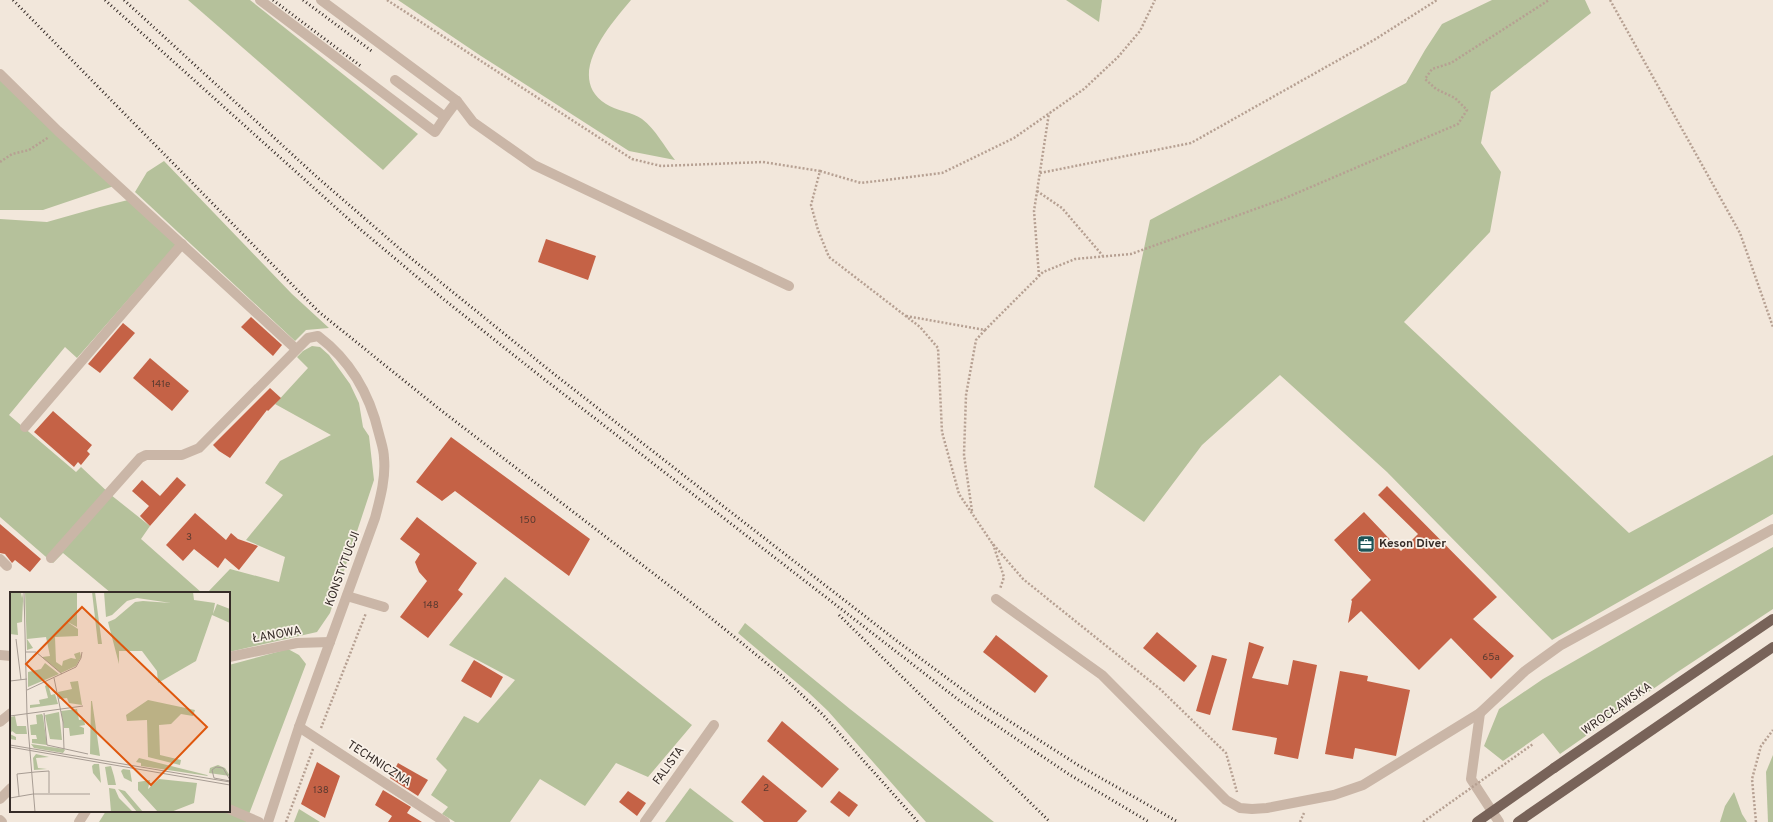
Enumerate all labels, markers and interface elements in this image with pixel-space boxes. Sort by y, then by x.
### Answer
house number: 141e [152,378,170,391]
house number: 150 [520,514,536,527]
street label: KONSTYTUCJI [322,529,364,609]
house number: 3 [186,531,192,544]
office icon: Keson Diver [1356,534,1376,554]
place label: Keson Diver [1379,536,1446,552]
inset map [10,592,230,812]
house number: 148 [423,599,439,612]
street label: ŁANOWA [251,623,303,647]
house number: 65a [1482,651,1500,664]
street label: WROCŁAWSKA [1579,679,1655,739]
street label: TECHNICZNA [344,737,414,791]
street label: FALISTA [650,744,688,788]
house number: 2 [763,782,769,795]
house number: 138 [313,784,329,797]

